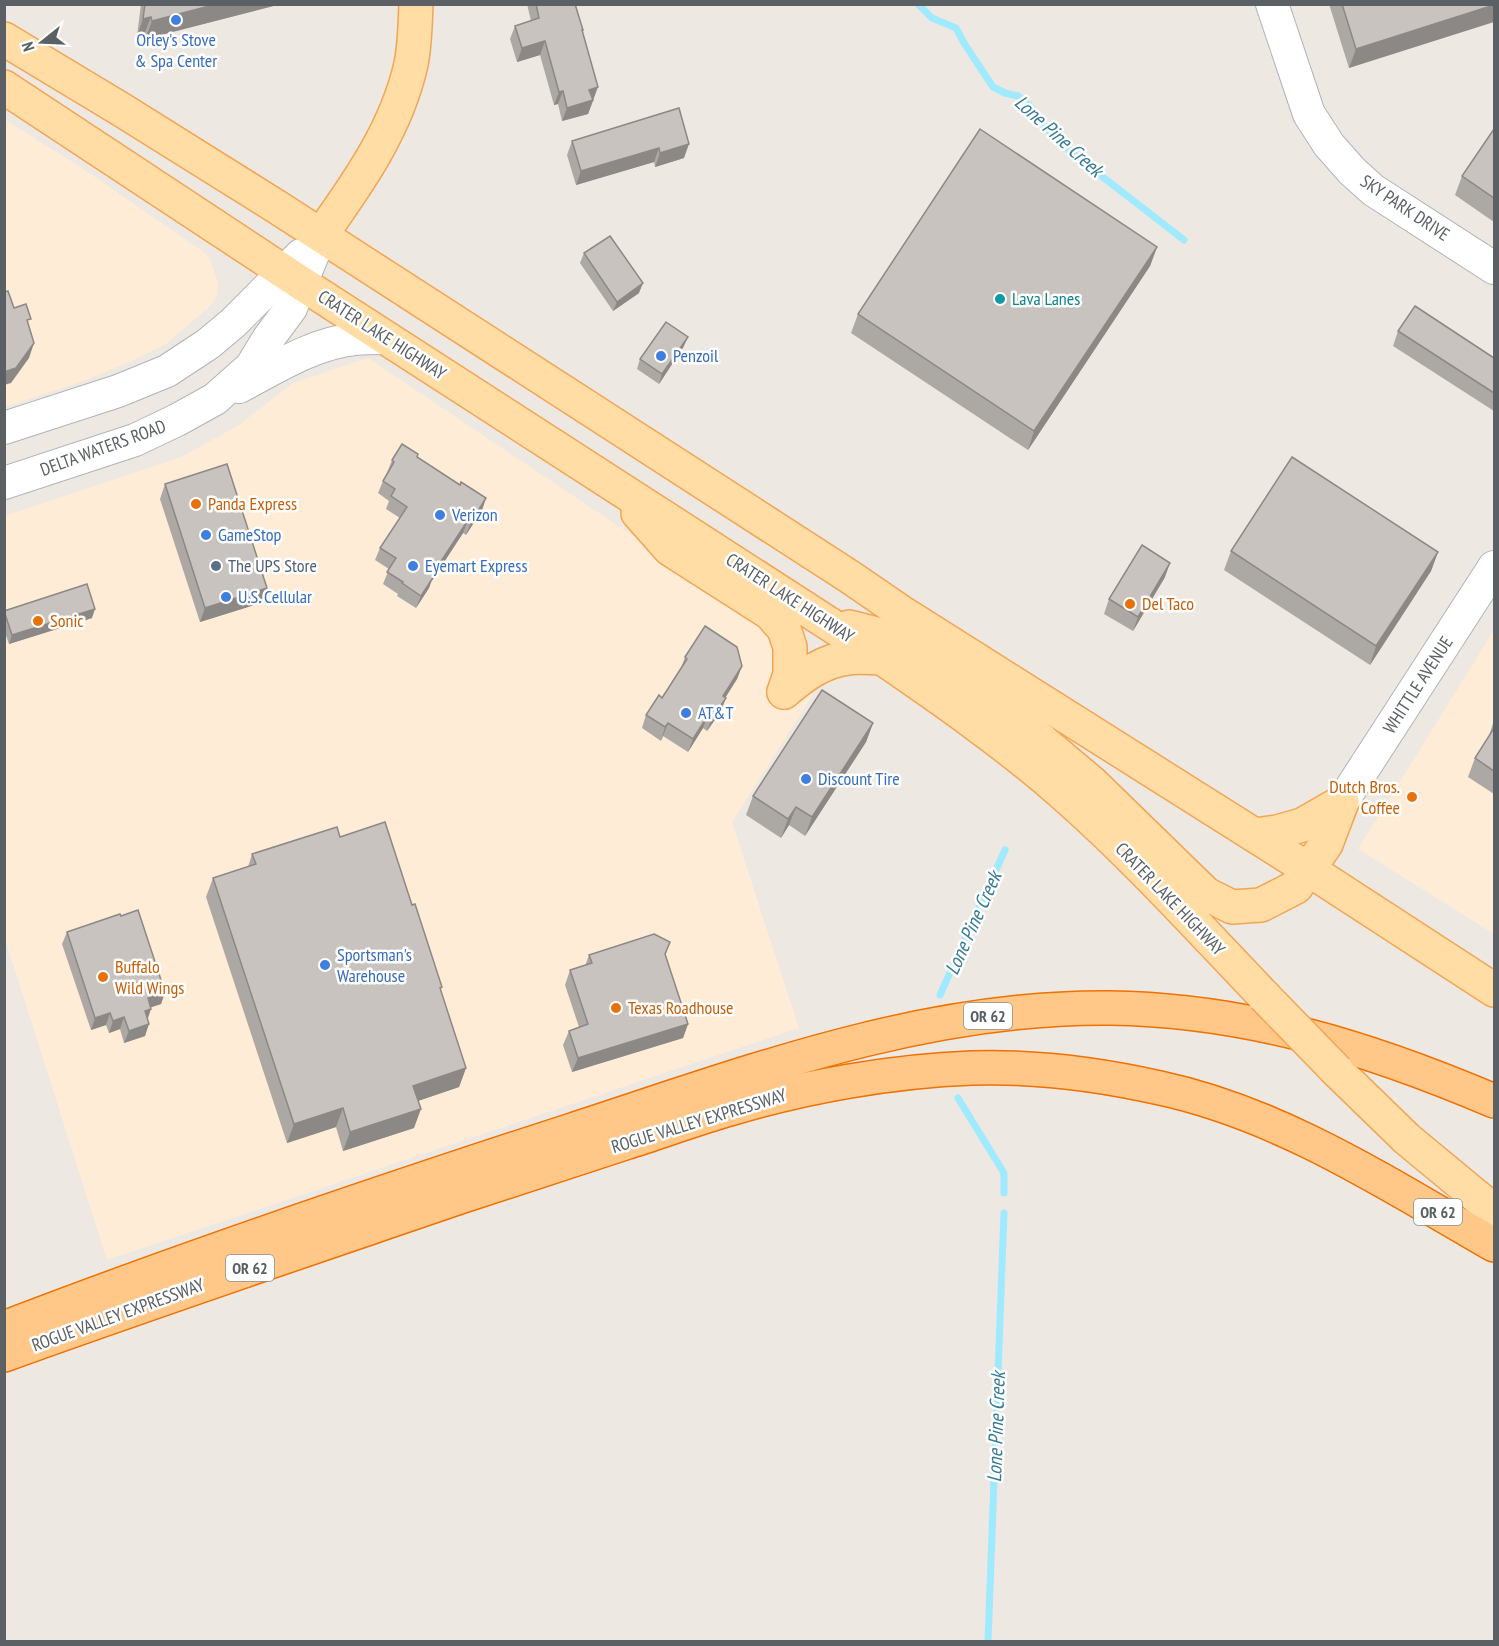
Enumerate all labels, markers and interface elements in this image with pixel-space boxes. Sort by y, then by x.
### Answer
north arrow [12,12,72,72]
marker: Orley's Stove & Spa Center [169,13,183,27]
place label: Orley's Stove & Spa Center [135,28,217,72]
text: N [17,39,39,54]
water label: Lone Pine Creek [1009,89,1110,184]
street label: SKY PARK DRIVE [1356,169,1454,246]
street label: CRATER LAKE HIGHWAY [314,285,451,385]
place label: Lava Lanes [1012,287,1080,310]
marker: Lava Lanes [993,292,1007,306]
place label: Penzoil [673,344,719,367]
marker: Penzoil [654,349,668,363]
street label: DELTA WATERS ROAD [37,414,169,481]
place label: Panda Express [208,492,297,515]
marker: Panda Express [189,497,203,511]
place label: Verizon [451,503,498,526]
marker: Verizon [433,508,447,522]
place label: GameStop [218,523,281,546]
marker: GameStop [199,528,213,542]
street label: CRATER LAKE HIGHWAY [722,548,859,648]
place label: The UPS Store [228,554,317,577]
place label: Eyemart Express [425,554,527,577]
marker: The UPS Store [209,559,223,573]
marker: Eyemart Express [406,559,420,573]
place label: U.S. Cellular [238,585,312,608]
marker: U.S. Cellular [219,590,233,604]
place label: Del Taco [1142,592,1194,615]
marker: Del Taco [1123,597,1137,611]
place label: Sonic [50,609,84,632]
marker: Sonic [31,614,45,628]
street label: WHITTLE AVENUE [1378,632,1458,738]
place label: AT&T [698,701,733,724]
marker: AT&T [679,706,693,720]
place label: Discount Tire [818,767,900,790]
marker: Discount Tire [799,772,813,786]
place label: Dutch Bros. Coffee [1329,775,1400,819]
marker: Dutch Bros. Coffee [1405,790,1419,804]
street label: CRATER LAKE HIGHWAY [1111,837,1231,961]
water label: Lone Pine Creek [939,865,1008,979]
place label: Sportsman's Warehouse [337,943,412,987]
place label: Buffalo Wild Wings [115,955,184,999]
marker: Sportsman's Warehouse [318,958,332,972]
marker: Buffalo Wild Wings [96,970,110,984]
place label: Texas Roadhouse [628,996,734,1019]
marker: Texas Roadhouse [609,1001,623,1015]
road number: OR 62 [964,1003,1012,1029]
street label: ROGUE VALLEY EXPRESSWAY [609,1083,790,1158]
road number: OR 62 [1414,1199,1462,1225]
road number: OR 62 [226,1255,274,1281]
street label: ROGUE VALLEY EXPRESSWAY [29,1272,208,1356]
water label: Lone Pine Creek [981,1369,1011,1483]

